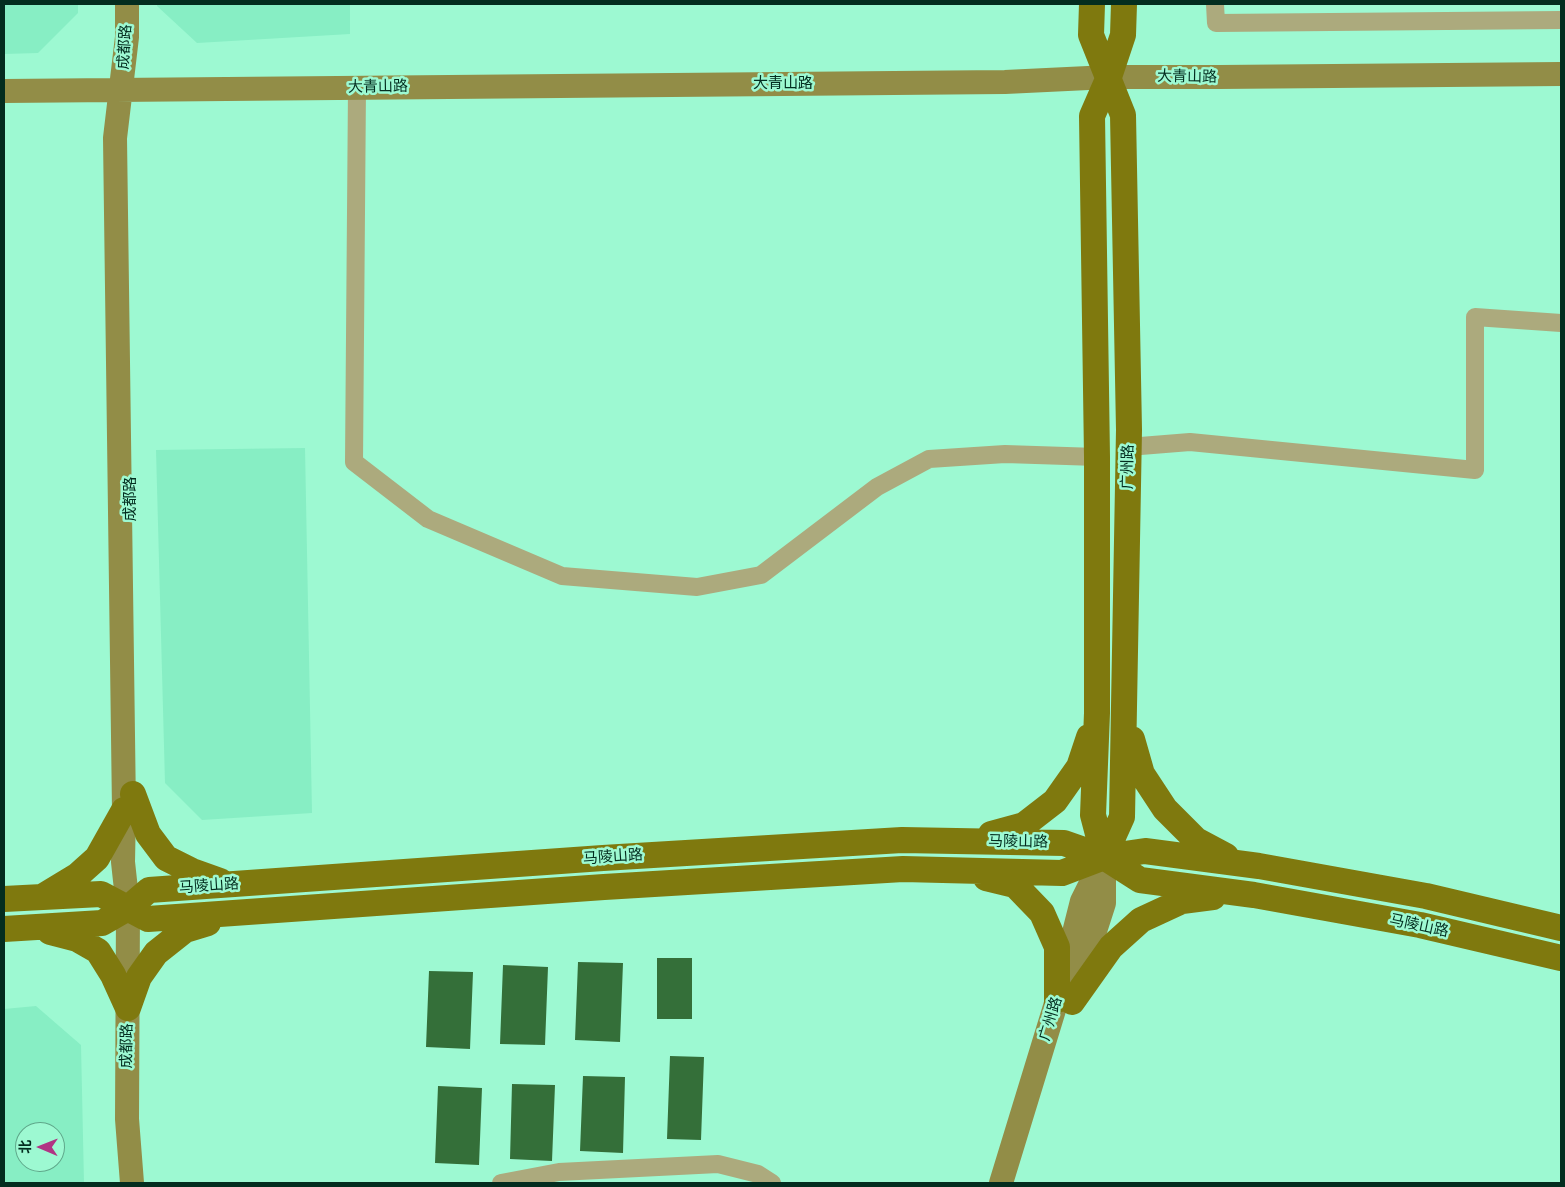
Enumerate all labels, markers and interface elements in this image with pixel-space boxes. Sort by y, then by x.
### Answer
street label: 成都路 [114,24,136,70]
street label: 大青山路 [1157,67,1217,87]
street label: 大青山路 [753,75,813,93]
street label: 大青山路 [348,77,408,97]
street label: 广州路 [1119,444,1137,490]
street label: 成都路 [122,477,140,521]
street label: 马陵山路 [988,832,1048,852]
street label: 马陵山路 [582,846,644,868]
street label: 马陵山路 [178,875,240,897]
street label: 马陵山路 [1388,911,1450,941]
street label: 广州路 [1036,995,1066,1043]
street label: 成都路 [118,1023,136,1069]
north arrow [15,1122,65,1172]
text: 北 [17,1140,34,1154]

